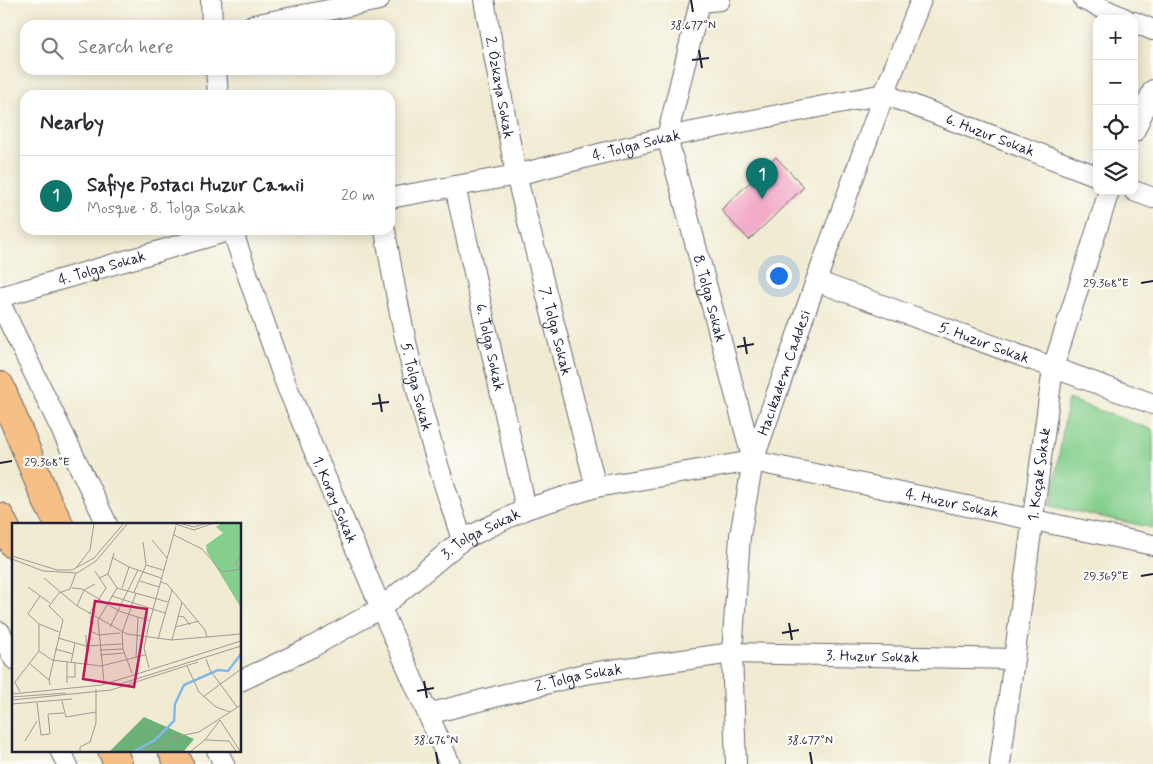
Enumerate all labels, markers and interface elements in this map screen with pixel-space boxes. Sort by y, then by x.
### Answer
map controls [1093,15,1138,195]
button: + [1093,15,1138,60]
text: 38.677°N [670,18,716,34]
search box [20,20,395,75]
icon: search [38,34,66,62]
text: Search here [78,35,174,60]
street label: 2. Özkaya Sokak [480,35,518,140]
button: − [1093,60,1138,105]
button: locate [1093,105,1138,150]
text: Nearby [40,109,104,137]
street label: 6. Huzur Sokak [943,110,1037,162]
street label: 4. Tolga Sokak [590,126,682,166]
button: layers [1093,150,1138,195]
pin: 1 [746,158,778,199]
text: Safiye Postacı Huzur Camii [87,173,304,198]
text: 1 [52,185,60,206]
text: 20 m [341,185,375,206]
text: Mosque · 8. Tolga Sokak [87,198,245,219]
street label: 4. Tolga Sokak [56,246,148,291]
street label: 8. Tolga Sokak [688,253,730,345]
your location [766,263,792,289]
text: 29.368°E [1083,276,1129,292]
street label: 7. Tolga Sokak [534,285,576,378]
street label: 6. Tolga Sokak [470,302,509,393]
street label: Hacıkadem Caddesi [754,308,816,438]
street label: 5. Huzur Sokak [936,318,1032,369]
street label: 5. Tolga Sokak [395,341,436,433]
street label: 1. Koçak Sokak [1024,426,1056,523]
street label: 1. Koray Sokak [307,454,361,547]
text: 29.368°E [24,455,70,471]
street label: 4. Huzur Sokak [904,484,1001,523]
street label: 3. Tolga Sokak [437,504,524,564]
inset map [12,523,241,752]
text: 29.369°E [1083,569,1129,585]
street label: 3. Huzur Sokak [826,646,919,668]
street label: 2. Tolga Sokak [533,660,623,697]
text: 38.676°N [414,733,458,749]
text: 38.677°N [787,733,833,749]

